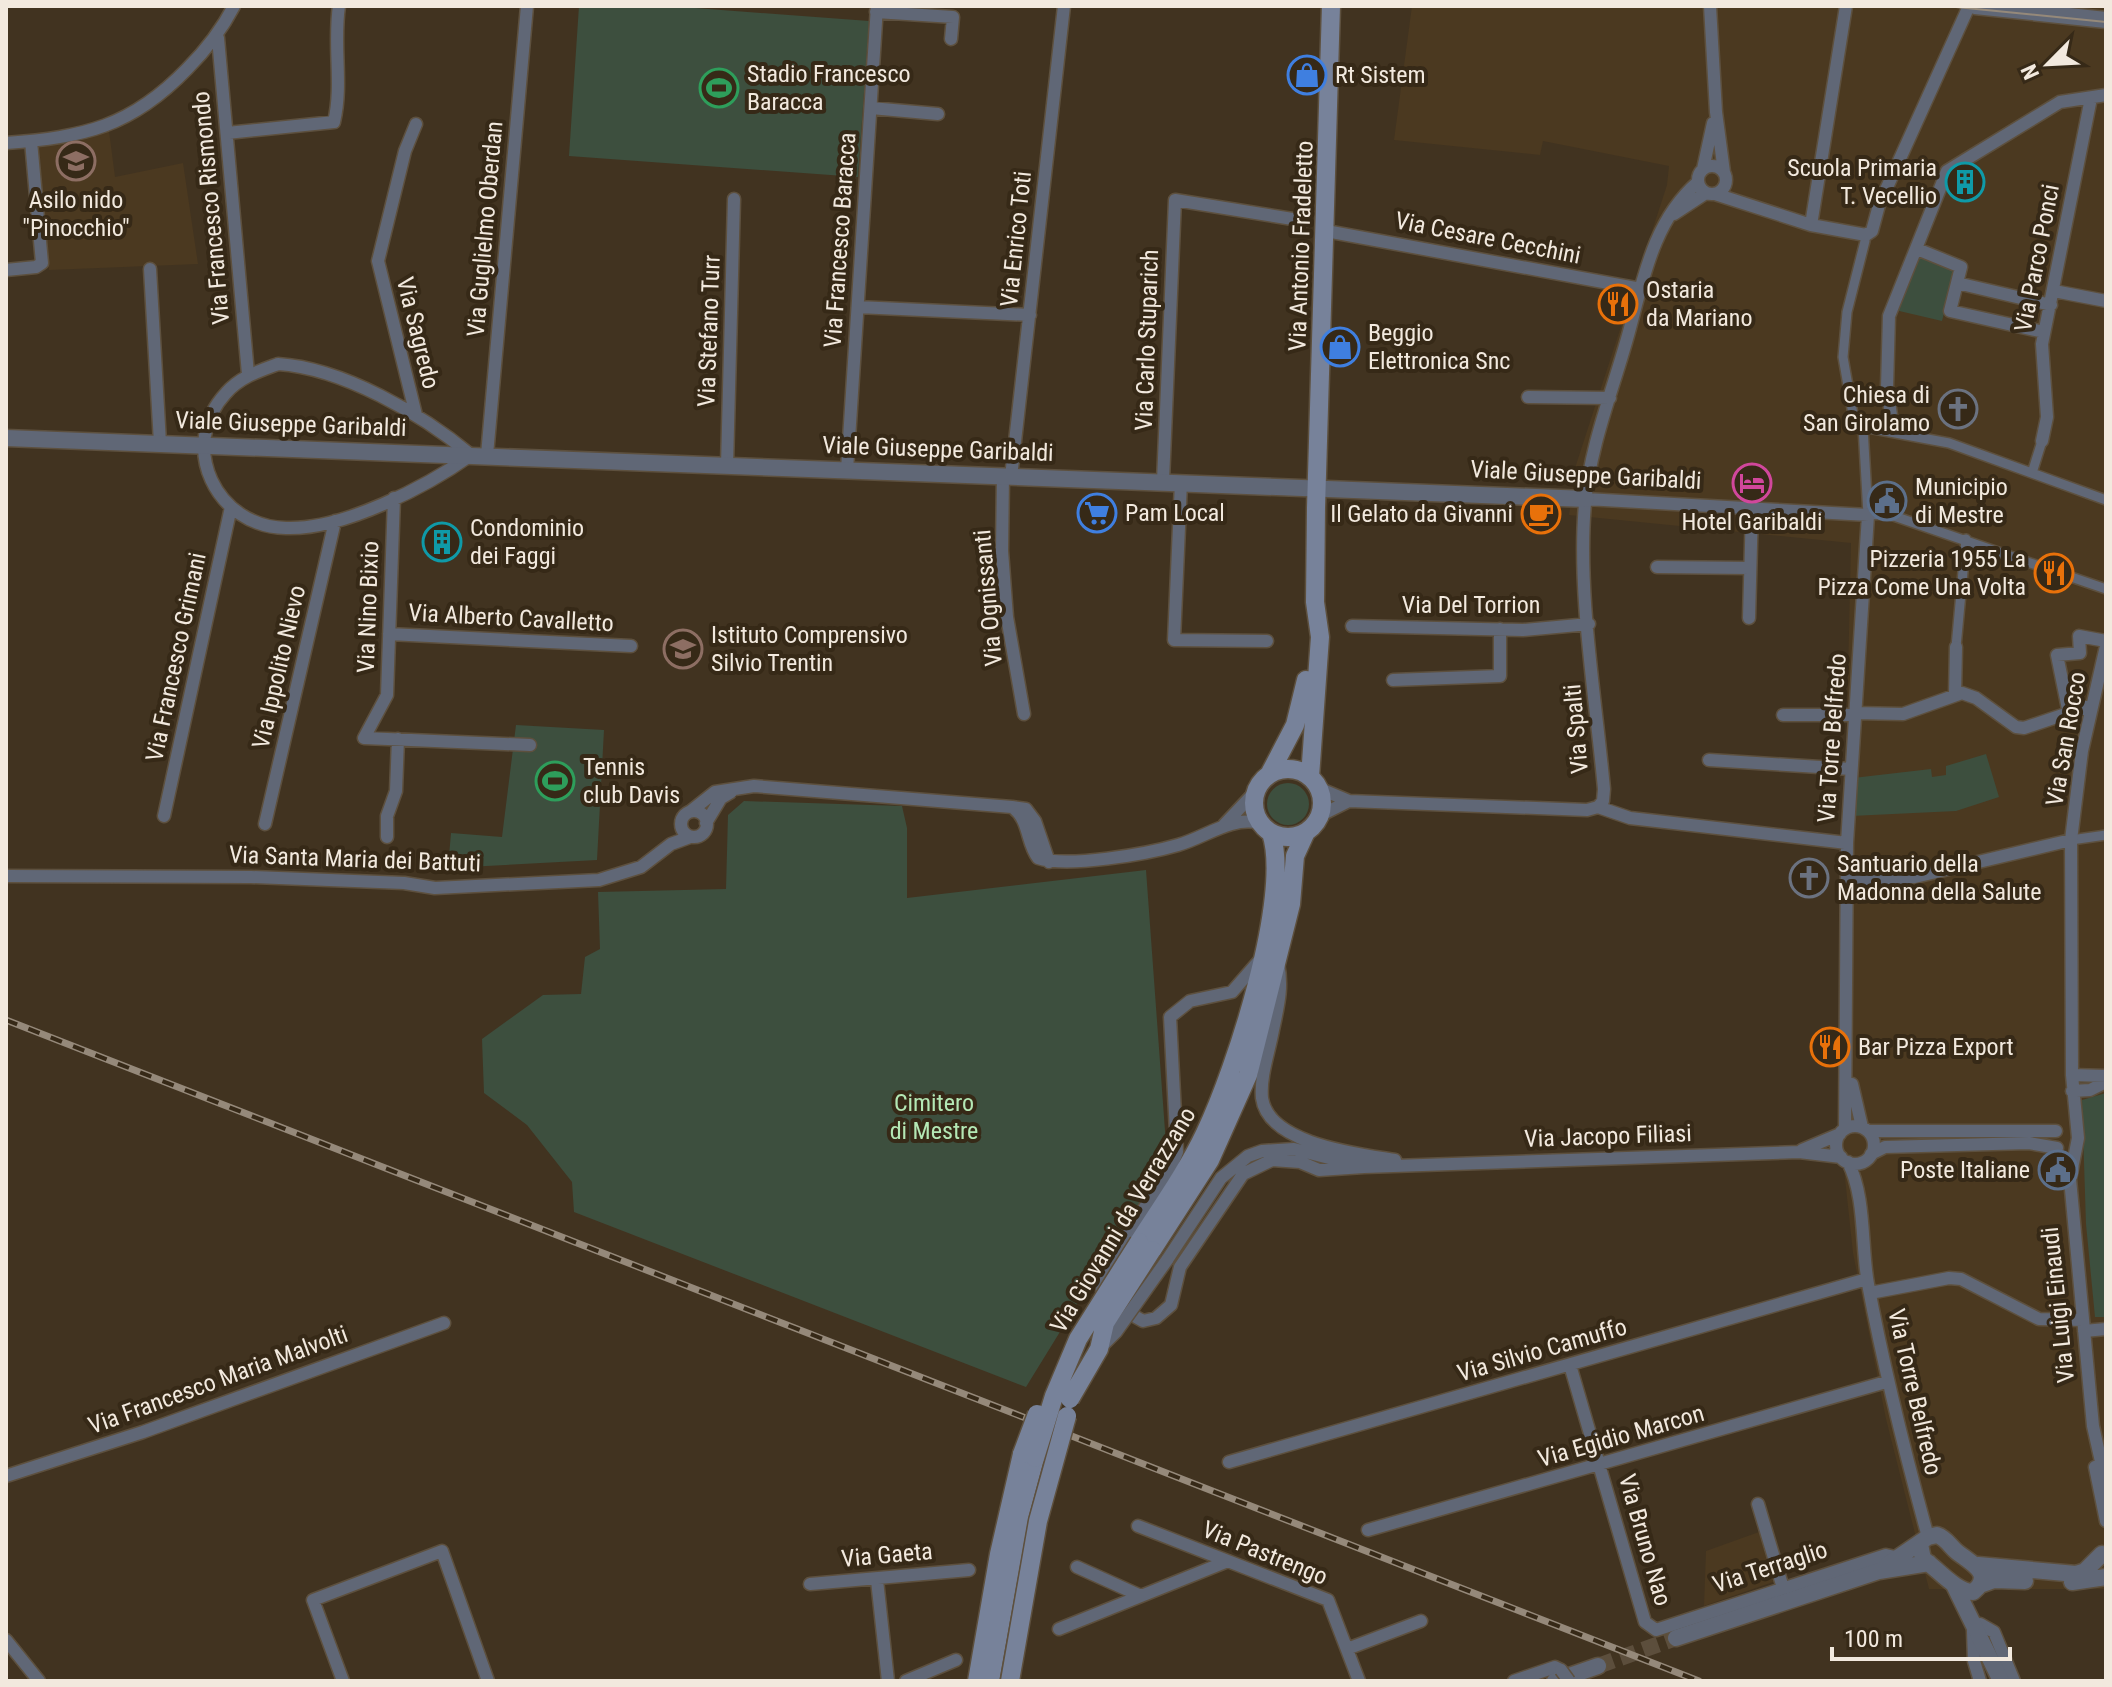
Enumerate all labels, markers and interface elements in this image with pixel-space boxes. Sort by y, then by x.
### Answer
north arrow [2008,24,2088,104]
shop icon: Rt Sistem [1286,54,1328,96]
place label: Stadio Francesco Baracca [747,60,911,116]
place label: Rt Sistem [1335,61,1426,89]
text: N [2016,61,2044,83]
sports icon: Stadio Francesco Baracca [698,67,740,109]
street label: Via Francesco Rismondo [187,90,235,326]
street label: Via Guglielmo Oberdan [462,120,508,338]
street label: Via Francesco Baracca [819,131,861,349]
school or university icon: Asilo nido "Pinocchio" [55,140,97,182]
street label: Via Antonio Fradeletto [1283,140,1319,352]
place label: Scuola Primaria T. Vecellio [1787,154,1937,210]
building icon: Scuola Primaria T. Vecellio [1944,161,1986,203]
street label: Via Enrico Toti [995,170,1037,308]
street label: Via Parco Ponci [2009,182,2065,334]
place label: Asilo nido "Pinocchio" [22,186,130,242]
street label: Via Cesare Cecchini [1393,206,1583,270]
street label: Via Carlo Stuparich [1130,249,1164,431]
street label: Via Stefano Turr [692,254,726,408]
street label: Via Sagredo [391,274,445,392]
place label: Ostaria da Mariano [1646,276,1753,332]
restaurant icon: Ostaria da Mariano [1597,283,1639,325]
place label: Beggio Elettronica Snc [1368,319,1510,375]
shop icon: Beggio Elettronica Snc [1319,326,1361,368]
place label: Chiesa di San Girolamo [1803,381,1930,437]
church icon: Chiesa di San Girolamo [1937,388,1979,430]
street label: Viale Giuseppe Garibaldi [175,406,407,442]
street label: Viale Giuseppe Garibaldi [822,431,1054,467]
street label: Viale Giuseppe Garibaldi [1470,455,1702,495]
hotel icon: Hotel Garibaldi [1731,462,1773,504]
place label: Municipio di Mestre [1915,473,2008,529]
public building icon: Municipio di Mestre [1866,480,1908,522]
supermarket icon: Pam Local [1076,492,1118,534]
cafe icon: Il Gelato da Givanni [1520,493,1562,535]
place label: Pam Local [1125,499,1225,527]
place label: Il Gelato da Givanni [1330,500,1513,528]
place label: Hotel Garibaldi [1681,508,1823,536]
place label: Condominio dei Faggi [470,514,584,570]
building icon: Condominio dei Faggi [421,521,463,563]
street label: Via Ognissanti [968,529,1008,667]
street label: Via Nino Bixio [352,540,384,674]
place label: Pizzeria 1955 La Pizza Come Una Volta [1817,545,2026,601]
street label: Via Francesco Grimani [140,550,212,764]
restaurant icon: Pizzeria 1955 La Pizza Come Una Volta [2033,552,2075,594]
street label: Via Ippolito Nievo [247,583,311,751]
street label: Via Del Torrion [1402,591,1540,619]
street label: Via Alberto Cavalletto [408,599,614,637]
place label: Istituto Comprensivo Silvio Trentin [711,621,908,677]
school or university icon: Istituto Comprensivo Silvio Trentin [662,628,704,670]
street label: Via Torre Belfredo [1812,652,1852,824]
street label: Via San Rocco [2040,670,2092,808]
street label: Via Spalti [1558,683,1594,775]
place label: Tennis club Davis [583,753,680,809]
sports icon: Tennis club Davis [534,760,576,802]
street label: Via Santa Maria dei Battuti [228,841,482,877]
place label: Santuario della Madonna della Salute [1837,850,2041,906]
church icon: Santuario della Madonna della Salute [1788,857,1830,899]
restaurant icon: Bar Pizza Export [1809,1026,1851,1068]
place label: Bar Pizza Export [1858,1033,2014,1061]
park label: Cimitero di Mestre [890,1089,978,1145]
street label: Via Giovanni da Verrazzano [1044,1102,1202,1338]
street label: Via Jacopo Filiasi [1524,1119,1692,1153]
public building icon: Poste Italiane [2037,1149,2079,1191]
place label: Poste Italiane [1900,1156,2030,1184]
street label: Via Luigi Einaudi [2036,1226,2080,1384]
street label: Via Torre Belfredo [1882,1306,1948,1478]
street label: Via Silvio Camuffo [1454,1312,1630,1388]
street label: Via Francesco Maria Malvolti [85,1320,351,1440]
street label: Via Egidio Marcon [1535,1399,1707,1473]
street label: Via Bruno Nao [1613,1471,1677,1609]
street label: Via Pastrengo [1198,1515,1332,1591]
street label: Via Terraglio [1709,1535,1831,1599]
street label: Via Gaeta [840,1537,934,1573]
scale bar [1832,1611,2010,1661]
text: 100 m [1844,1625,1903,1653]

